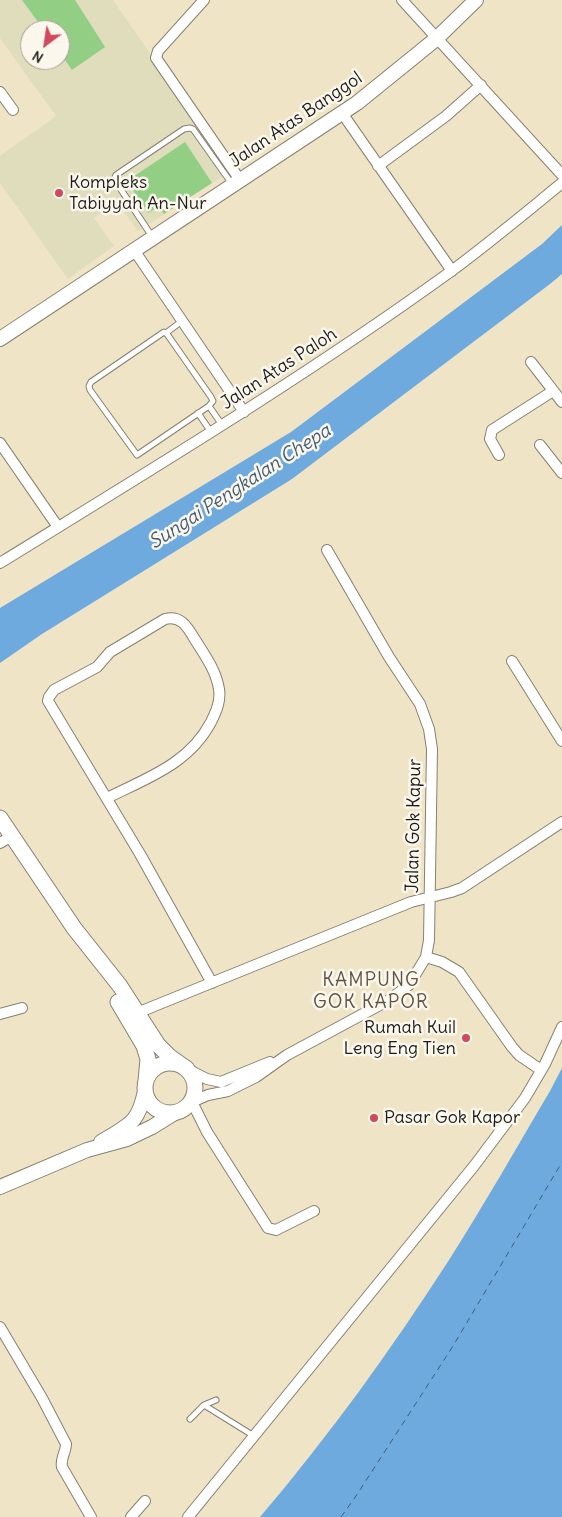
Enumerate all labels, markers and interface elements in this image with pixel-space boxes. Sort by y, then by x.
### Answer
north arrow [20,20,70,70]
text: N [29,47,47,67]
street label: Jalan Atas Banggol [226,68,366,172]
place label: Kompleks Tabiyyah An-Nur [69,172,207,214]
marker: Kompleks Tabiyyah An-Nur [53,187,65,199]
street label: Jalan Atas Paloh [217,324,341,414]
water label: Sungai Pengkalan Chepa [145,420,335,554]
street label: Jalan Gok Kapur [402,759,426,893]
district label: KAMPUNG GOK KAPOR [312,970,430,1014]
place label: Rumah Kuil Leng Eng Tien [344,1017,456,1060]
marker: Rumah Kuil Leng Eng Tien [460,1032,472,1044]
place label: Pasar Gok Kapor [384,1107,520,1129]
marker: Pasar Gok Kapor [368,1112,380,1124]

